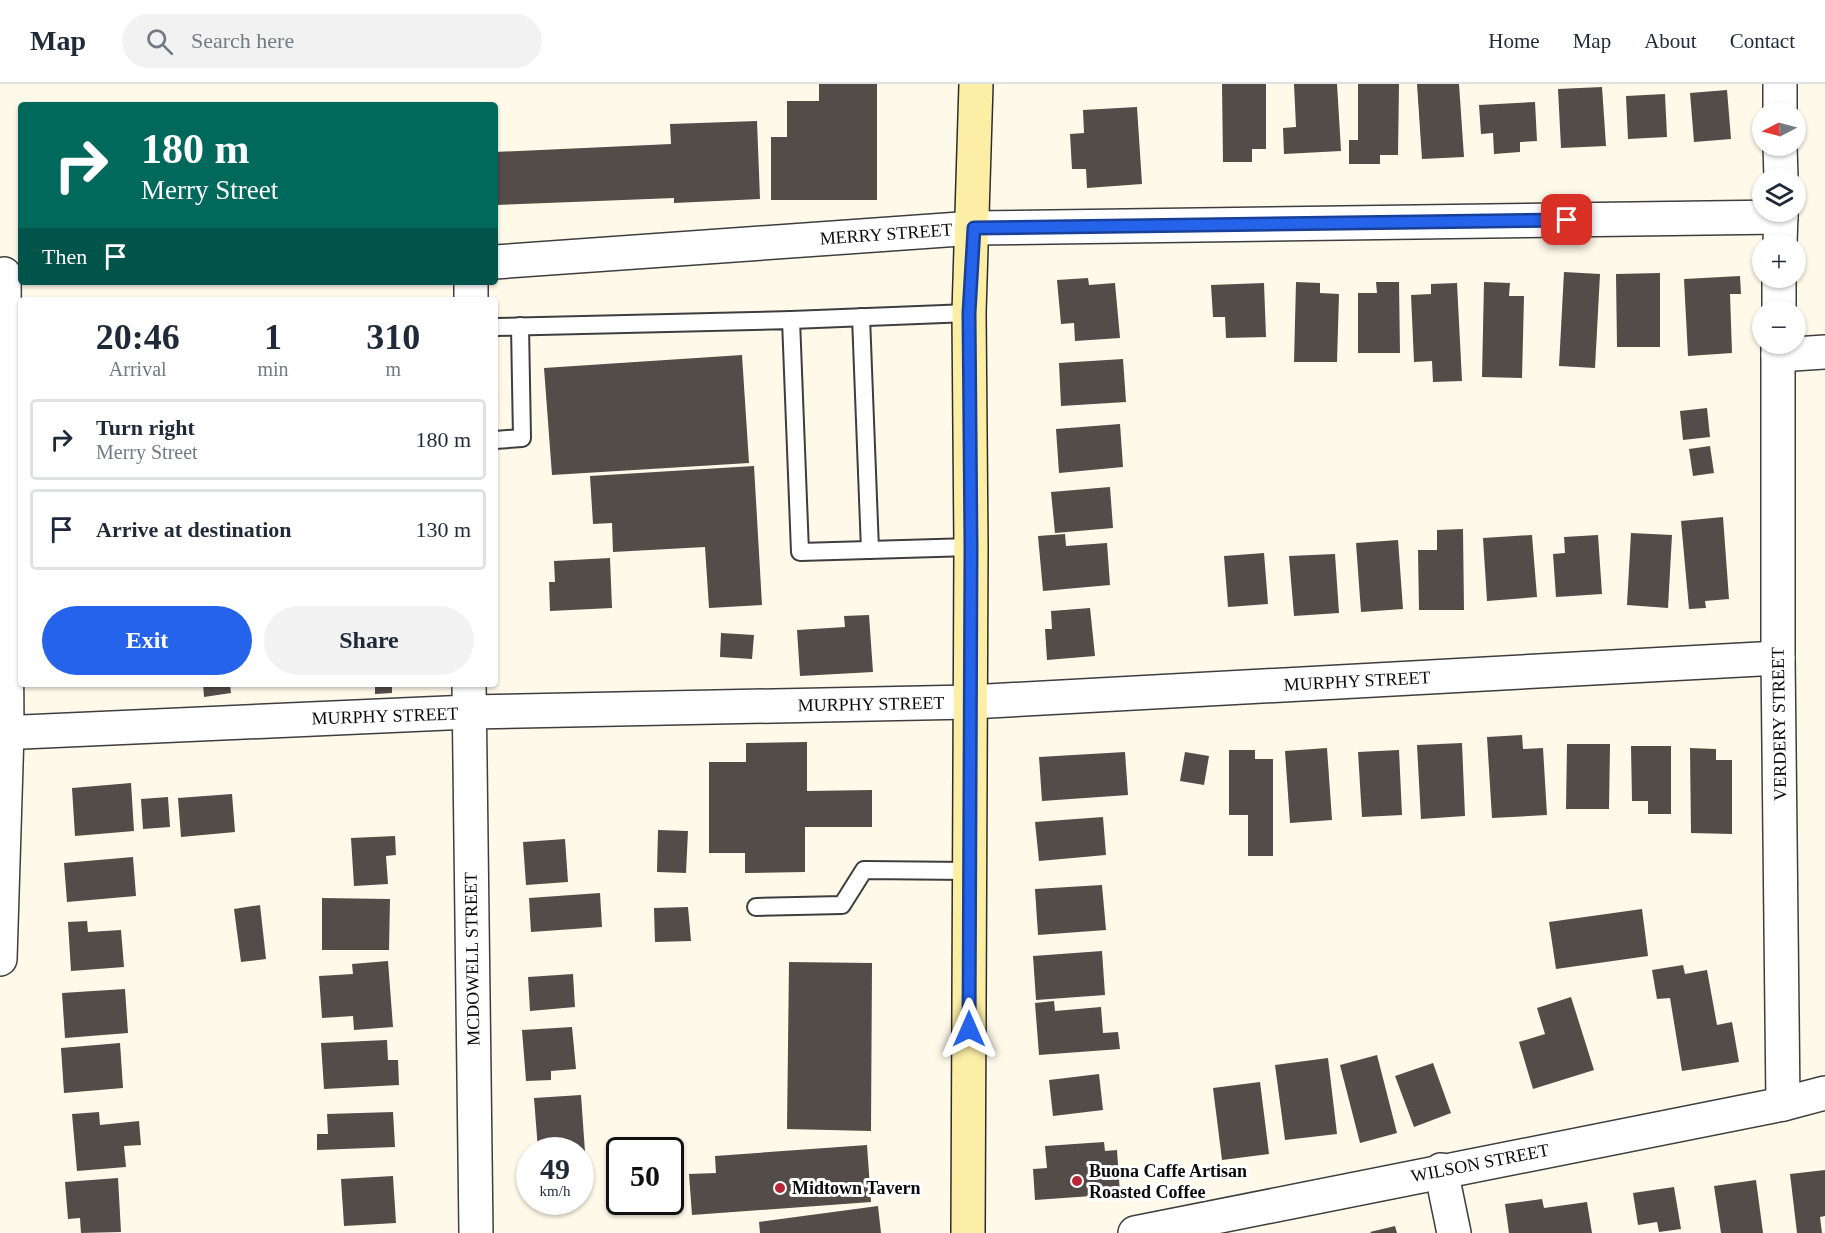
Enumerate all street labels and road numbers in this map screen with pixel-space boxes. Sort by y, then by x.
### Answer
street label: MERRY STREET [819,219,953,249]
street label: VERDERY STREET [1768,647,1790,801]
street label: MURPHY STREET [1283,667,1431,695]
street label: MURPHY STREET [797,693,945,715]
street label: MURPHY STREET [311,703,459,729]
street label: MCDOWELL STREET [460,872,484,1046]
street label: WILSON STREET [1409,1140,1551,1186]

